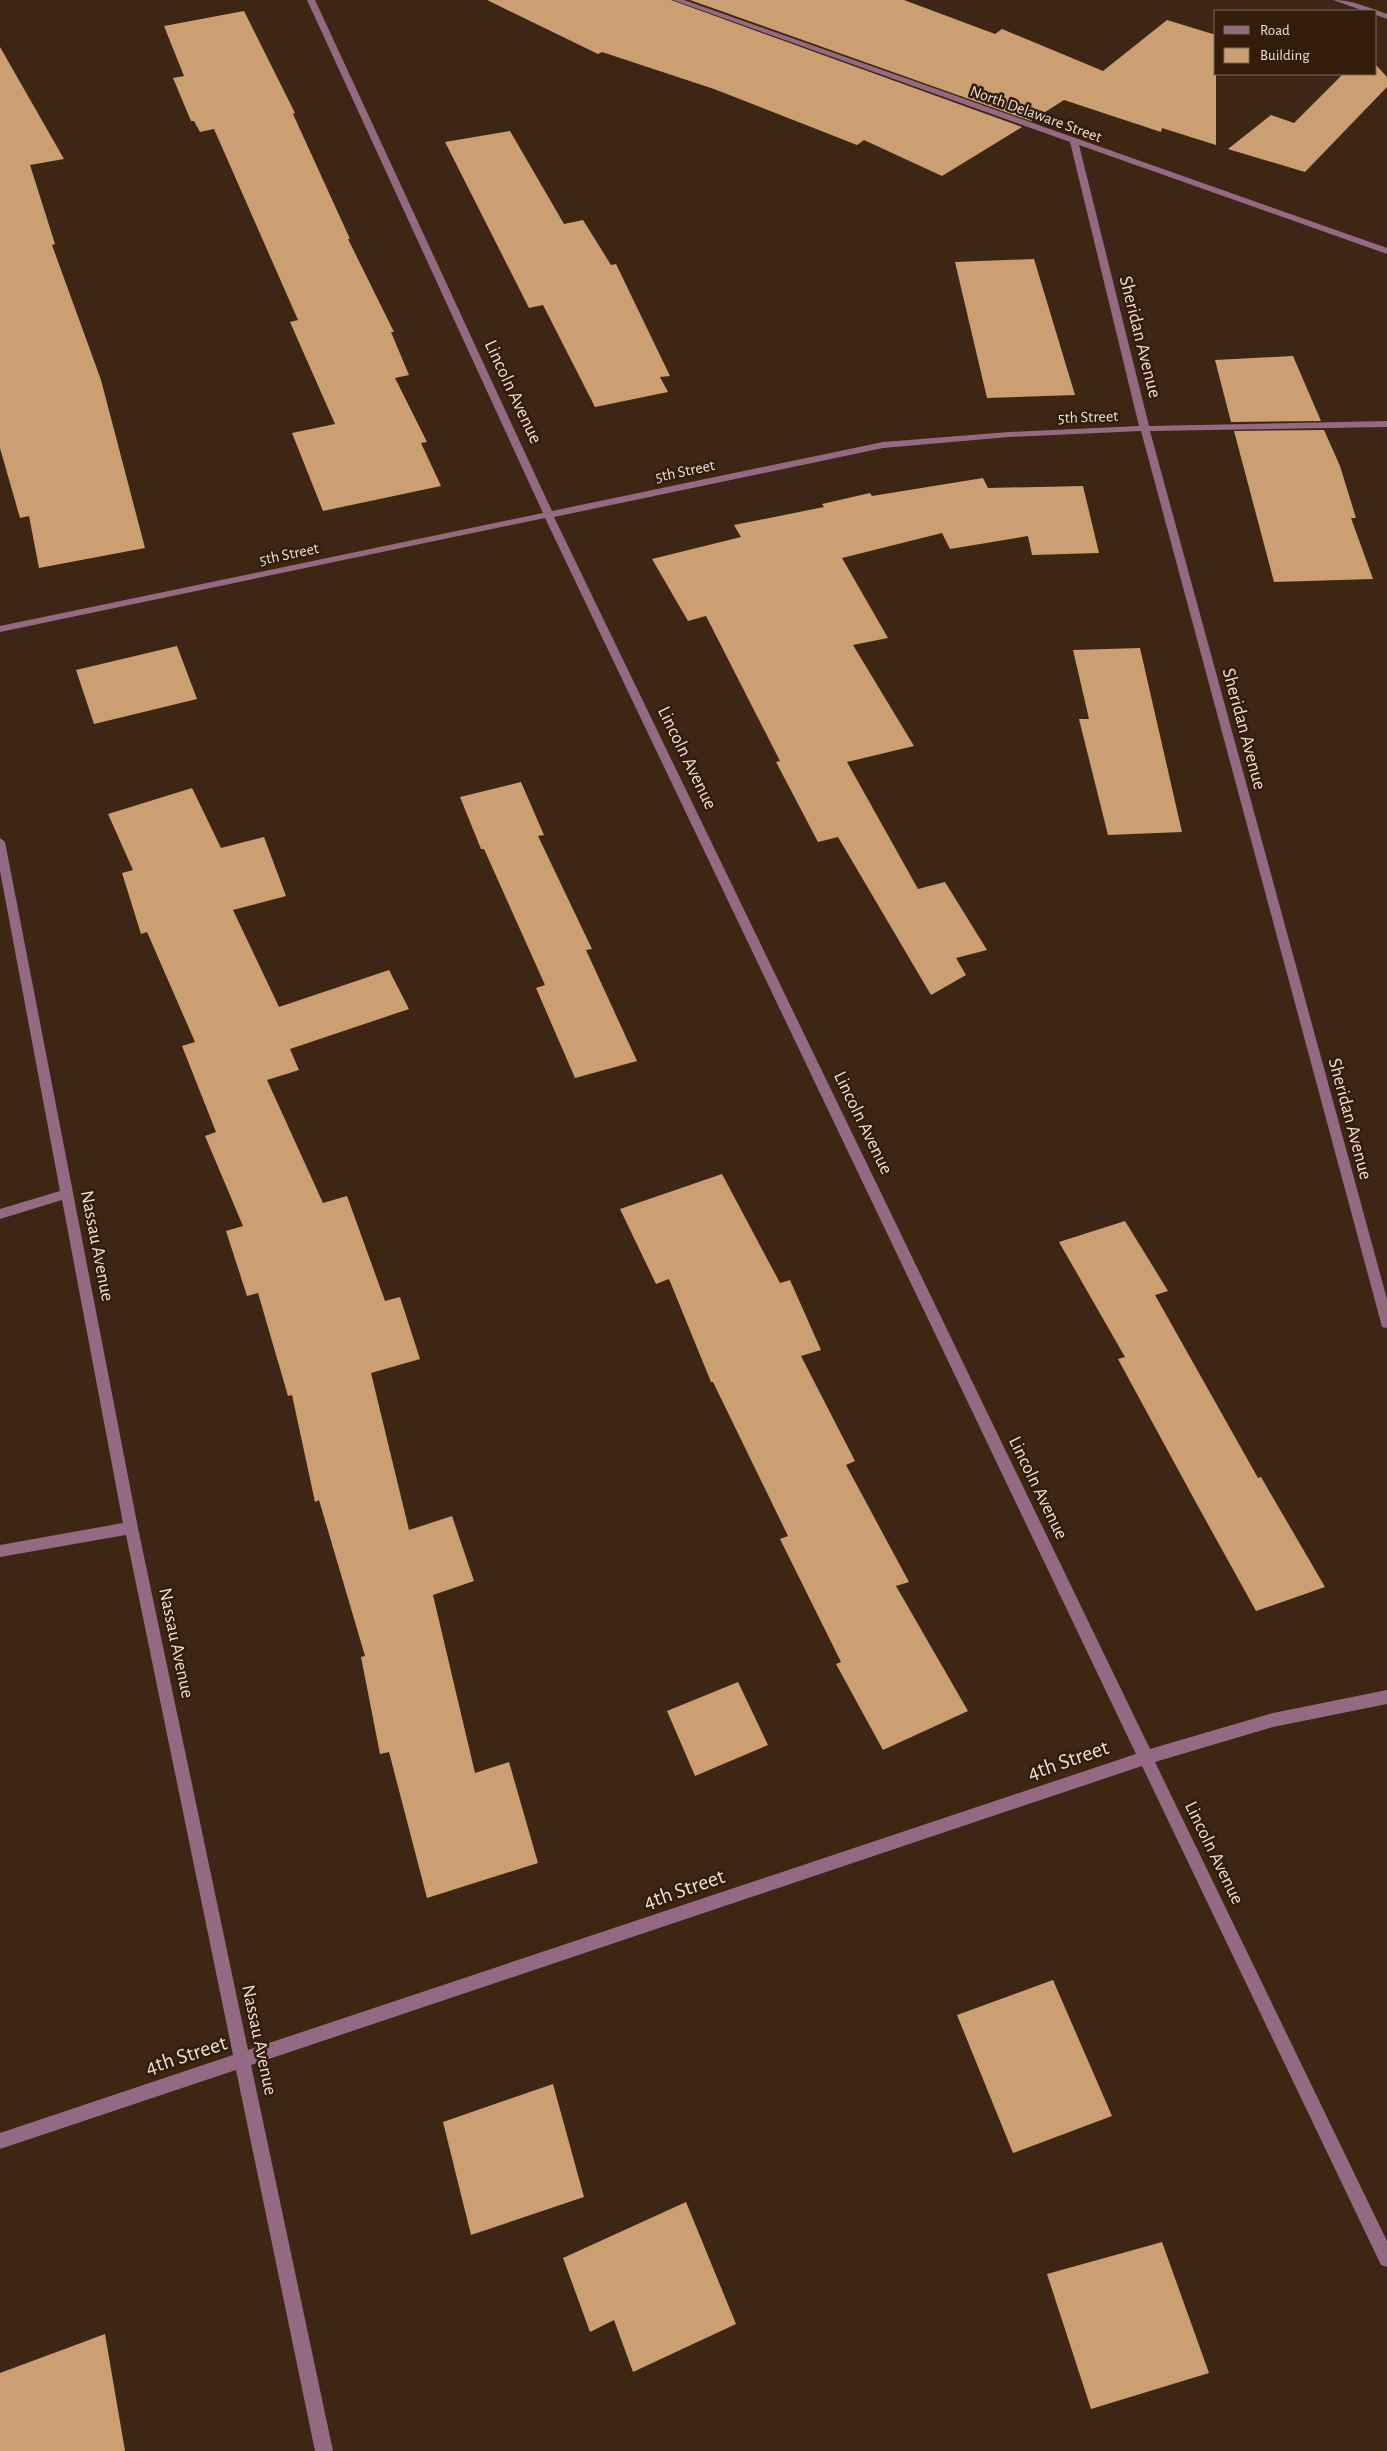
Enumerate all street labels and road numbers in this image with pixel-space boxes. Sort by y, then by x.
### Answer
street label: North Delaware Street [968,83,1104,145]
street label: Sheridan Avenue [1116,274,1164,400]
street label: Lincoln Avenue [481,337,545,447]
street label: 5th Street [1058,408,1118,426]
street label: 5th Street [654,457,716,485]
street label: 5th Street [258,540,320,568]
street label: Sheridan Avenue [1219,666,1269,792]
street label: Lincoln Avenue [654,704,720,812]
street label: Sheridan Avenue [1325,1056,1375,1182]
street label: Lincoln Avenue [830,1069,896,1177]
street label: Nassau Avenue [77,1189,117,1303]
street label: Lincoln Avenue [1005,1434,1071,1542]
street label: Nassau Avenue [155,1586,197,1700]
street label: 4th Street [1024,1736,1112,1784]
street label: Lincoln Avenue [1181,1799,1247,1907]
street label: 4th Street [640,1865,728,1913]
street label: Nassau Avenue [238,1983,280,2097]
street label: 4th Street [142,2031,230,2079]

